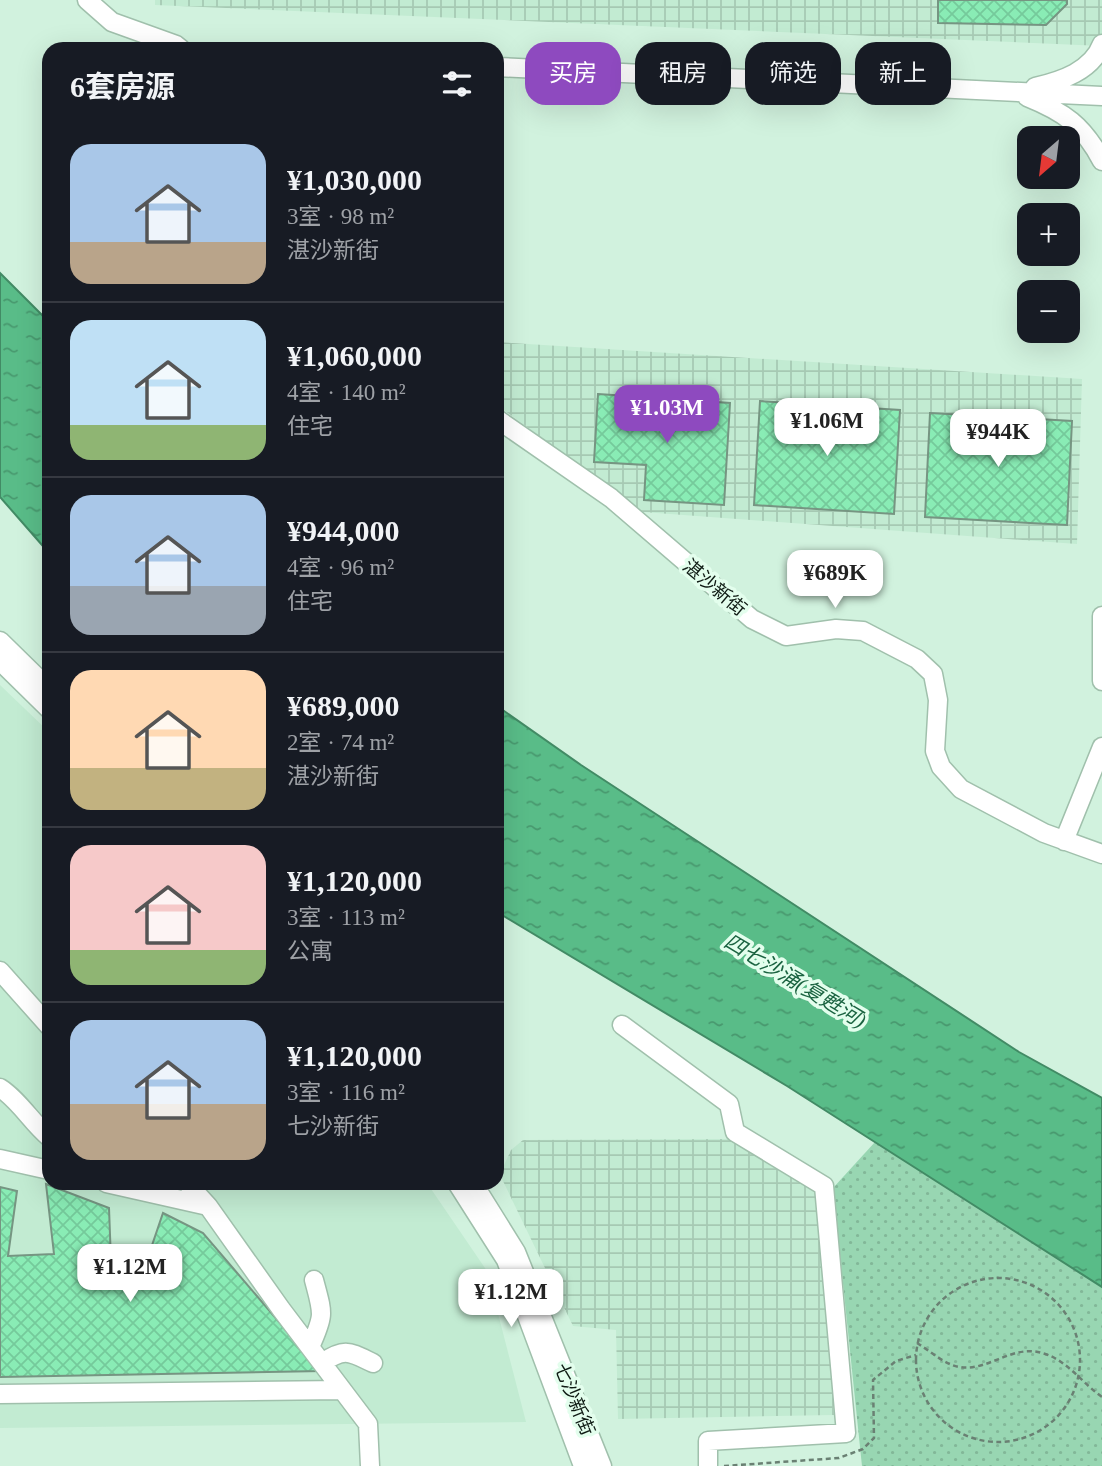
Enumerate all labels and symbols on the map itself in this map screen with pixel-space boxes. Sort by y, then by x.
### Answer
north arrow [1017,126,1080,189]
pin: ¥1.03M [610,386,724,445]
pin: ¥1.06M [770,398,884,458]
pin: ¥944K [949,410,1047,469]
pin: ¥689K [786,550,884,610]
street label: 湛沙新街 [679,555,751,620]
water label: 四七沙涌(复甦河) [720,929,870,1033]
pin: ¥1.12M [73,1244,187,1304]
pin: ¥1.12M [454,1270,568,1329]
street label: 七沙新街 [551,1360,599,1438]

